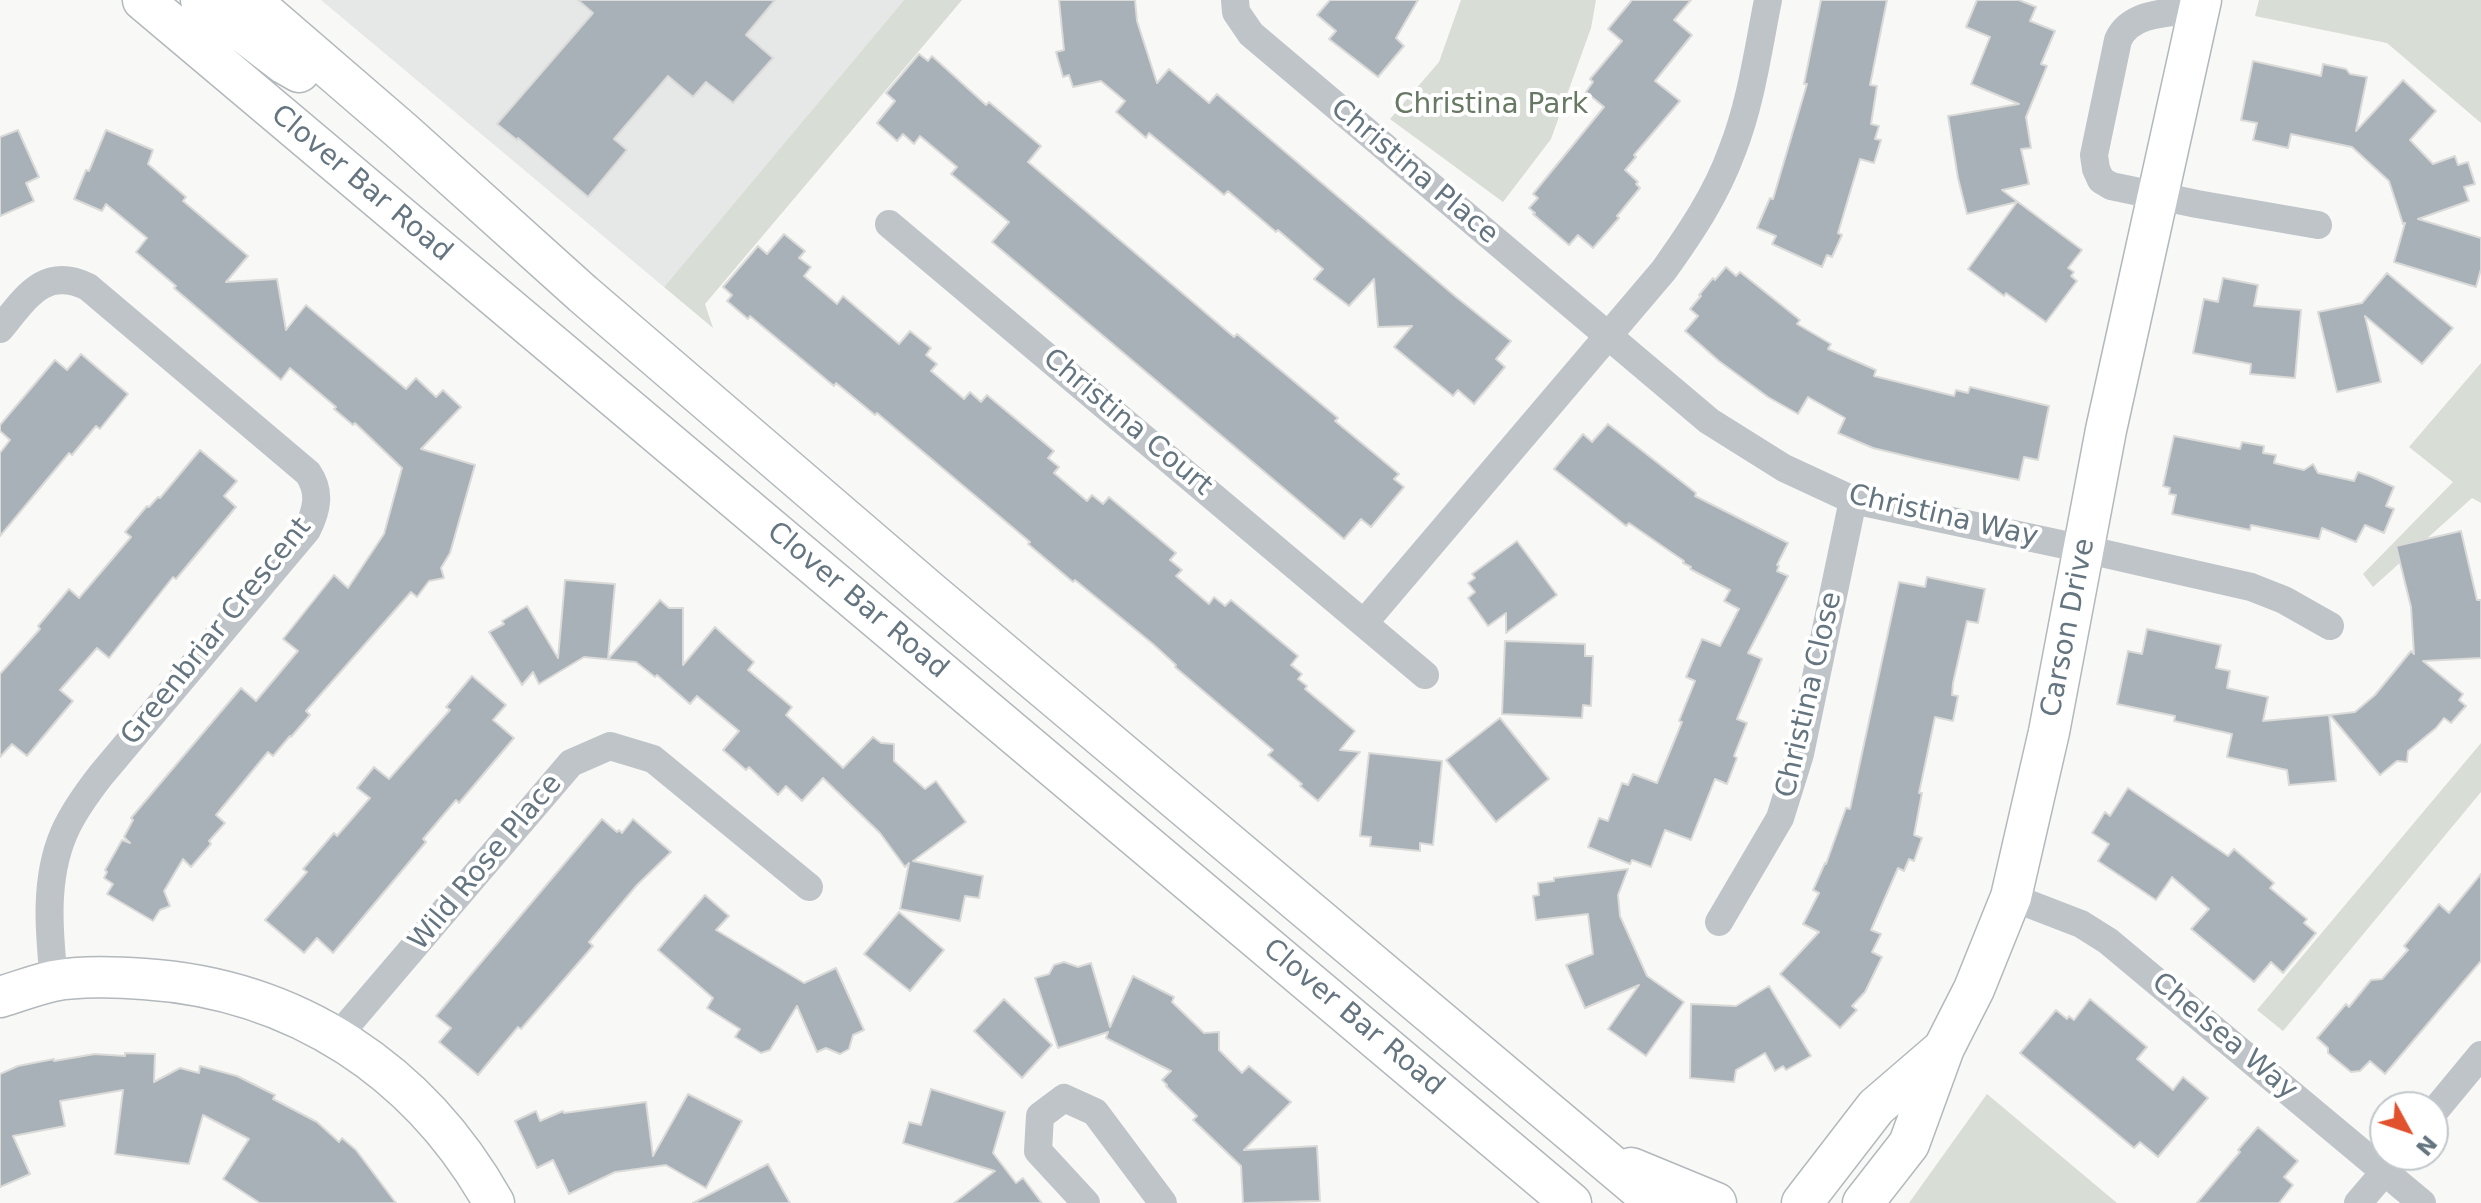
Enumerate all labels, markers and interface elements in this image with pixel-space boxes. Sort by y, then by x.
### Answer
park label: Christina Park [1394,89,1588,123]
street label: Christina Place [1323,92,1505,252]
street label: Clover Bar Road [264,99,458,269]
street label: Christina Court [1036,342,1218,504]
street label: Christina Way [1845,479,2041,555]
street label: Greenbriar Crescent [115,511,319,753]
street label: Clover Bar Road [760,516,954,686]
street label: Carson Drive [2035,536,2103,720]
street label: Christina Close [1770,589,1850,801]
street label: Wild Rose Place [402,768,570,958]
street label: Clover Bar Road [1256,933,1450,1103]
street label: Chelsea Way [2144,966,2304,1108]
north arrow [2369,1091,2449,1171]
text: N [2411,1130,2442,1161]

